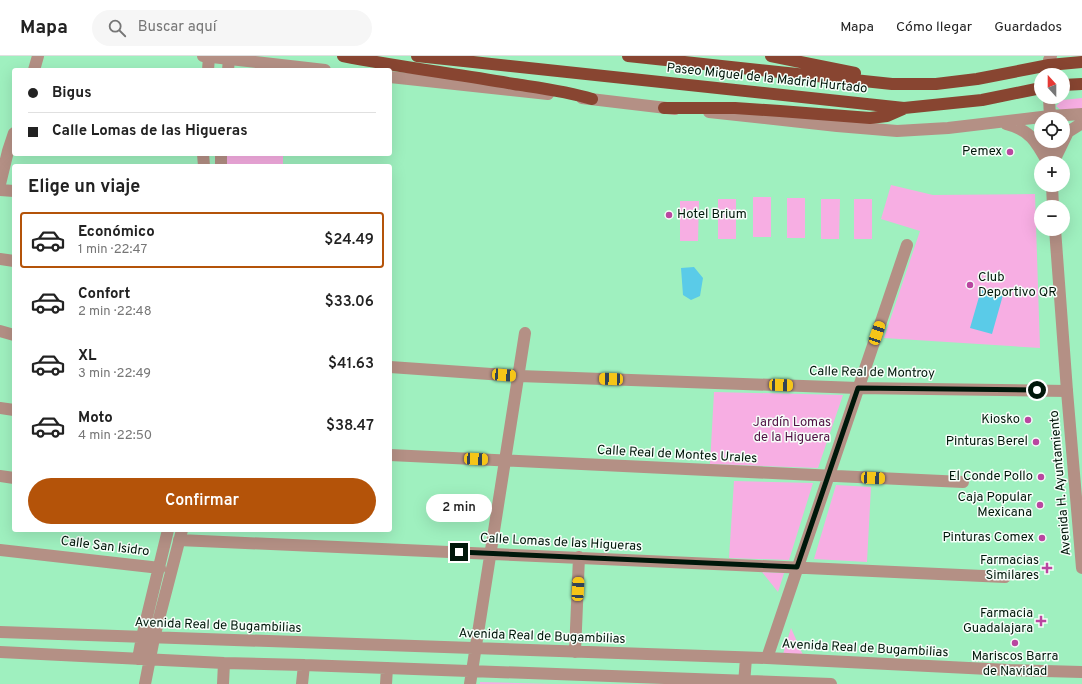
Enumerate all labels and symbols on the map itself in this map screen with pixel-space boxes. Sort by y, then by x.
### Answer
street label: Paseo Miguel de la Madrid Hurtado [666,60,868,98]
north arrow [1034,68,1070,104]
place label: Pemex [962,144,1002,160]
marker: Pemex [1005,147,1015,157]
place label: Hotel Brium [677,207,747,223]
marker: Hotel Brium [664,210,674,220]
place label: Club Deportivo QR [978,270,1057,301]
marker: Club Deportivo QR [965,280,975,290]
car [867,320,887,346]
street label: Calle Real de Montroy [809,364,935,382]
car [492,368,516,382]
car [599,373,623,385]
car [769,379,793,391]
route start [1028,381,1046,399]
street label: Avenida H. Ayuntamiento [1047,409,1075,557]
place label: Kiosko [981,412,1020,428]
park label: Jardín Lomas de la Higuera [753,415,831,446]
marker: Kiosko [1023,415,1033,425]
place label: Pinturas Berel [946,434,1028,450]
marker: Pinturas Berel [1031,437,1041,447]
street label: Calle Real de Montes Urales [596,443,758,467]
car [464,452,488,466]
place label: El Conde Pollo [949,469,1033,485]
car [861,471,885,485]
marker: El Conde Pollo [1036,472,1046,482]
place label: Caja Popular Mexicana [958,490,1032,521]
callout: 2 min [426,494,492,522]
marker: Caja Popular Mexicana [1035,500,1045,510]
place label: Pinturas Comex [942,530,1034,546]
street label: Calle Lomas de las Higueras [480,531,642,555]
marker: Pinturas Comex [1037,533,1047,543]
street label: Calle San Isidro [60,534,150,560]
route end [450,543,468,561]
place label: Farmacias Similares [980,553,1039,584]
marker: Farmacias Similares [1042,563,1052,573]
car [571,577,585,601]
place label: Farmacia Guadalajara [963,606,1033,637]
street label: Avenida Real de Bugambilias [134,615,302,637]
marker: Farmacia Guadalajara [1036,616,1046,626]
street label: Avenida Real de Bugambilias [458,626,626,648]
street label: Avenida Real de Bugambilias [781,637,949,661]
marker: Mariscos Barra de Navidad [1010,638,1020,648]
place label: Mariscos Barra de Navidad [972,649,1058,680]

